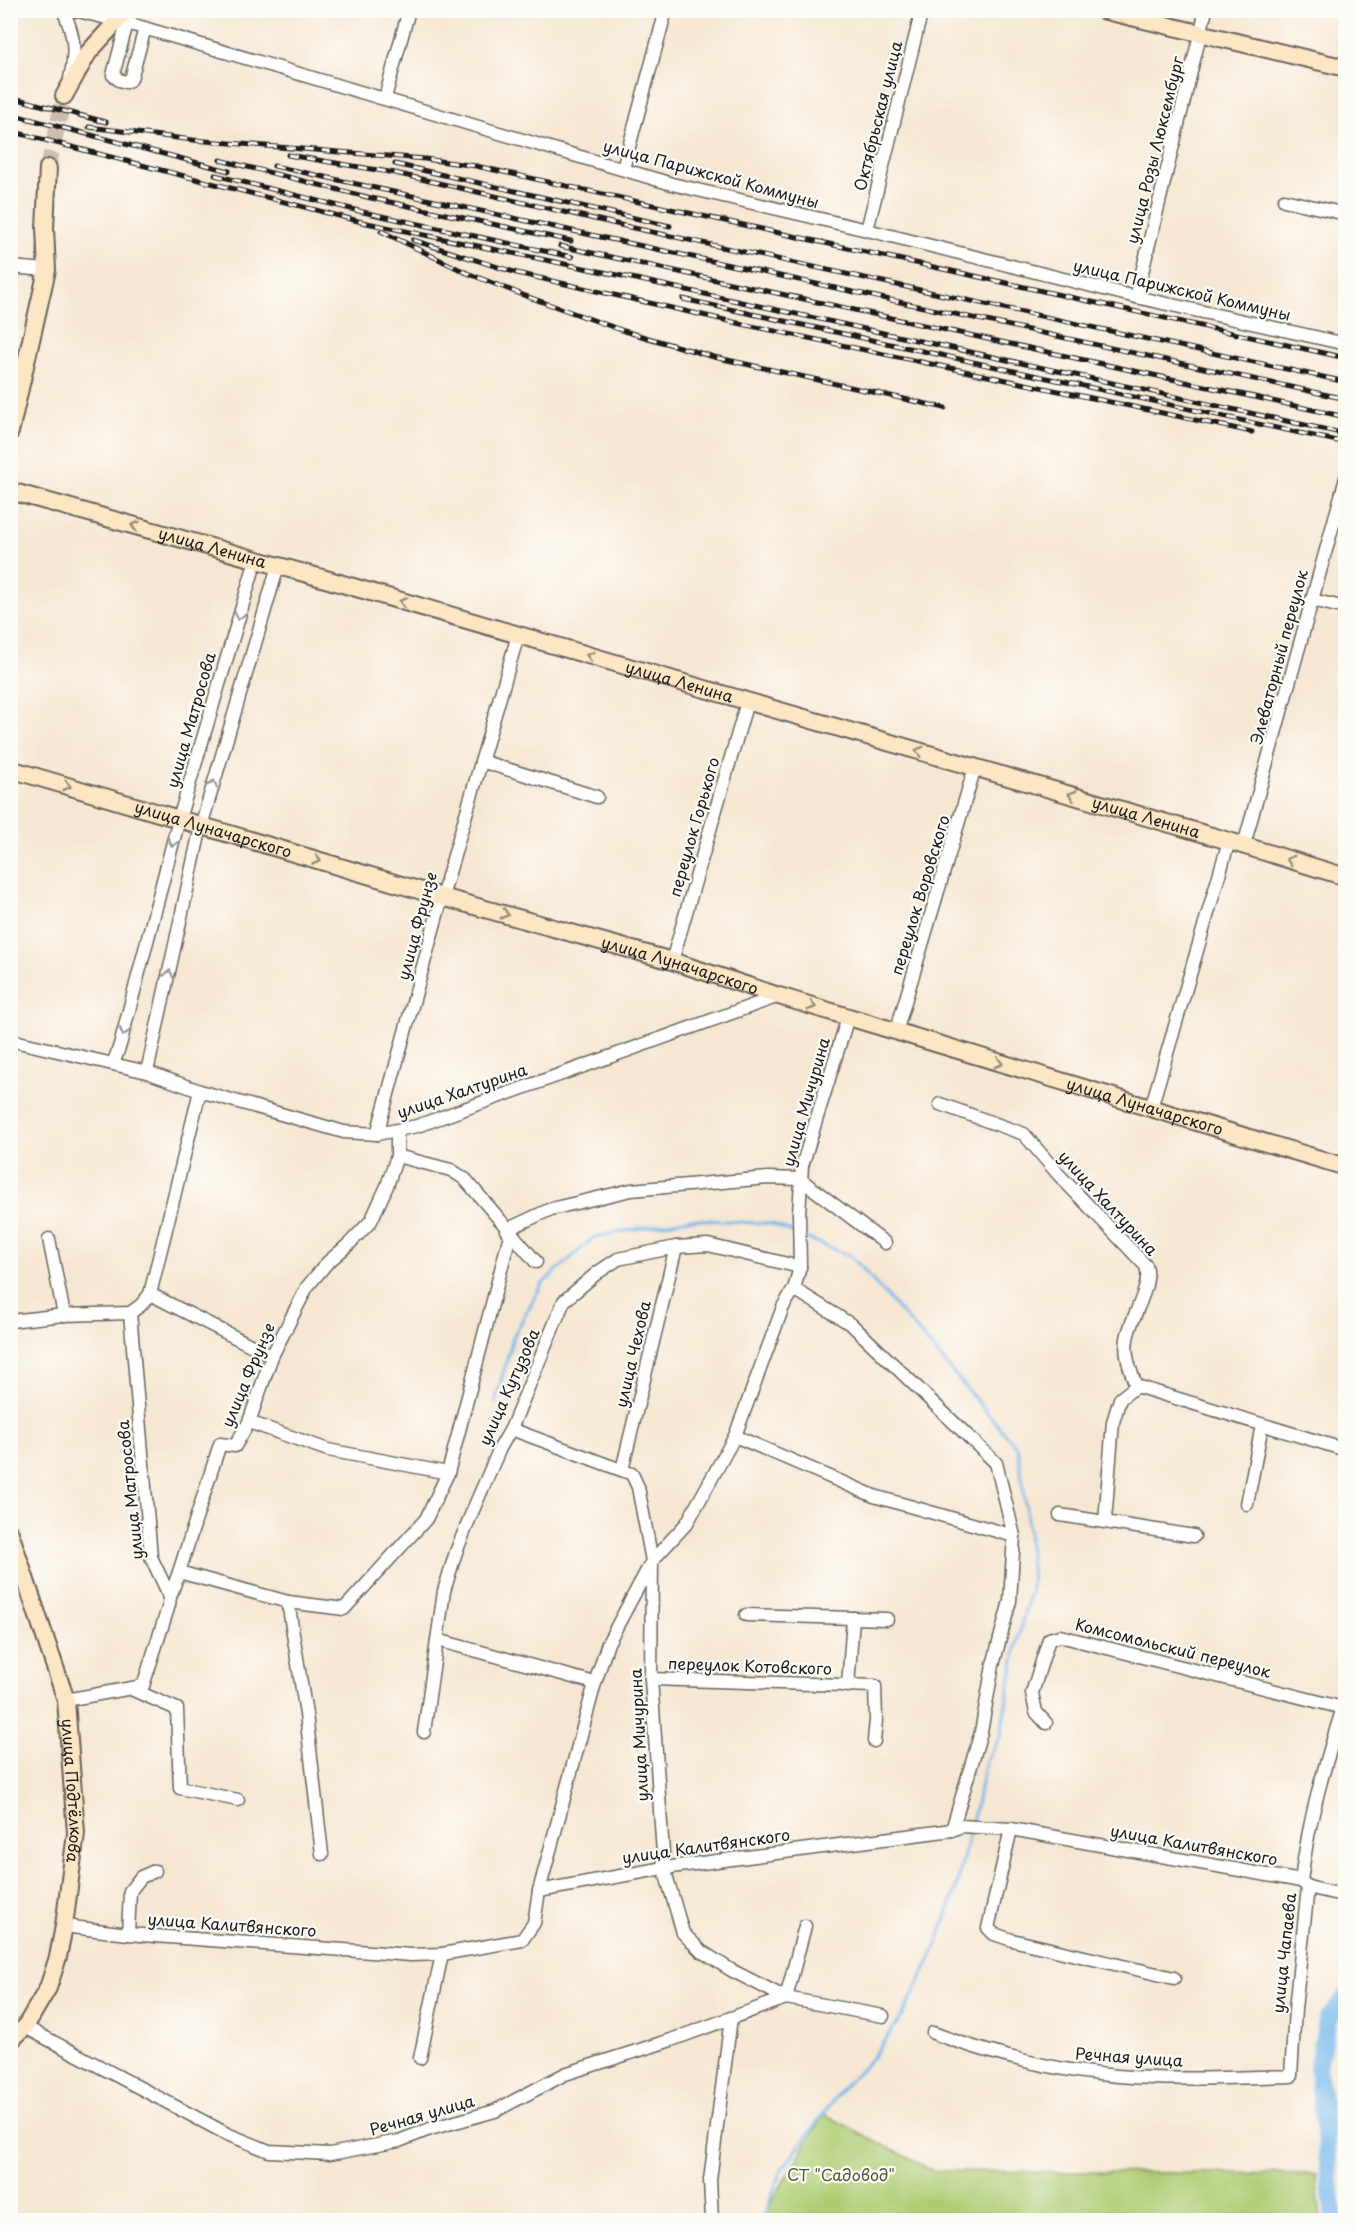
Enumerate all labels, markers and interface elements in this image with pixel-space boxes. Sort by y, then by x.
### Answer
street label: Октябрьская улица [847,38,907,193]
street label: улица Розы Люксембург [1119,53,1189,246]
street label: улица Парижской Коммуны [601,133,822,213]
street label: улица Парижской Коммуны [1071,252,1293,326]
street label: улица Ленина [156,520,269,573]
one-way arrow [130,521,140,533]
street label: Элеваторный переулок [1243,566,1313,747]
one-way arrow [398,597,409,609]
one-way arrow [234,610,246,621]
street label: улица Матросова [159,649,221,790]
one-way arrow [585,651,596,663]
street label: улица Ленина [623,654,736,708]
one-way arrow [914,746,925,758]
street label: переулок Горького [662,754,724,899]
one-way arrow [61,779,72,791]
one-way arrow [206,779,218,790]
street label: улица Ленина [1090,789,1203,843]
one-way arrow [1067,790,1078,802]
street label: улица Луначарского [132,794,295,863]
street label: переулок Воровского [883,812,955,978]
one-way arrow [167,838,180,848]
one-way arrow [311,853,322,865]
one-way arrow [1285,855,1296,867]
street label: улица Фрунзе [390,869,442,982]
one-way arrow [499,907,509,919]
street label: улица Луначарского [599,929,762,999]
one-way arrow [162,969,175,979]
one-way arrow [806,999,817,1011]
one-way arrow [118,1027,131,1037]
street label: улица Мичурина [775,1034,835,1169]
one-way arrow [993,1056,1004,1068]
street label: улица Халтурина [393,1057,530,1124]
street label: улица Луначарского [1064,1070,1227,1140]
street label: улица Халтурина [1053,1144,1164,1260]
street label: улица Чехова [608,1298,656,1410]
street label: улица Фрунзе [214,1319,280,1430]
street label: улица Кутузова [472,1324,545,1449]
street label: улица Матросова [110,1419,148,1561]
street label: Комсомольский переулок [1073,1611,1274,1683]
street label: переулок Котовского [668,1650,832,1680]
street label: улица Мичурина [623,1668,653,1802]
street label: улица Подтёлкова [56,1718,89,1864]
street label: улица Калитвянского [1109,1818,1280,1871]
street label: улица Калитвянского [620,1821,791,1869]
street label: улица Чапаева [1265,1892,1301,2014]
street label: улица Калитвянского [147,1906,317,1942]
street label: Речная улица [1074,2040,1184,2072]
street label: Речная улица [367,2088,477,2140]
park label: СТ "Садовод" [787,2162,895,2186]

